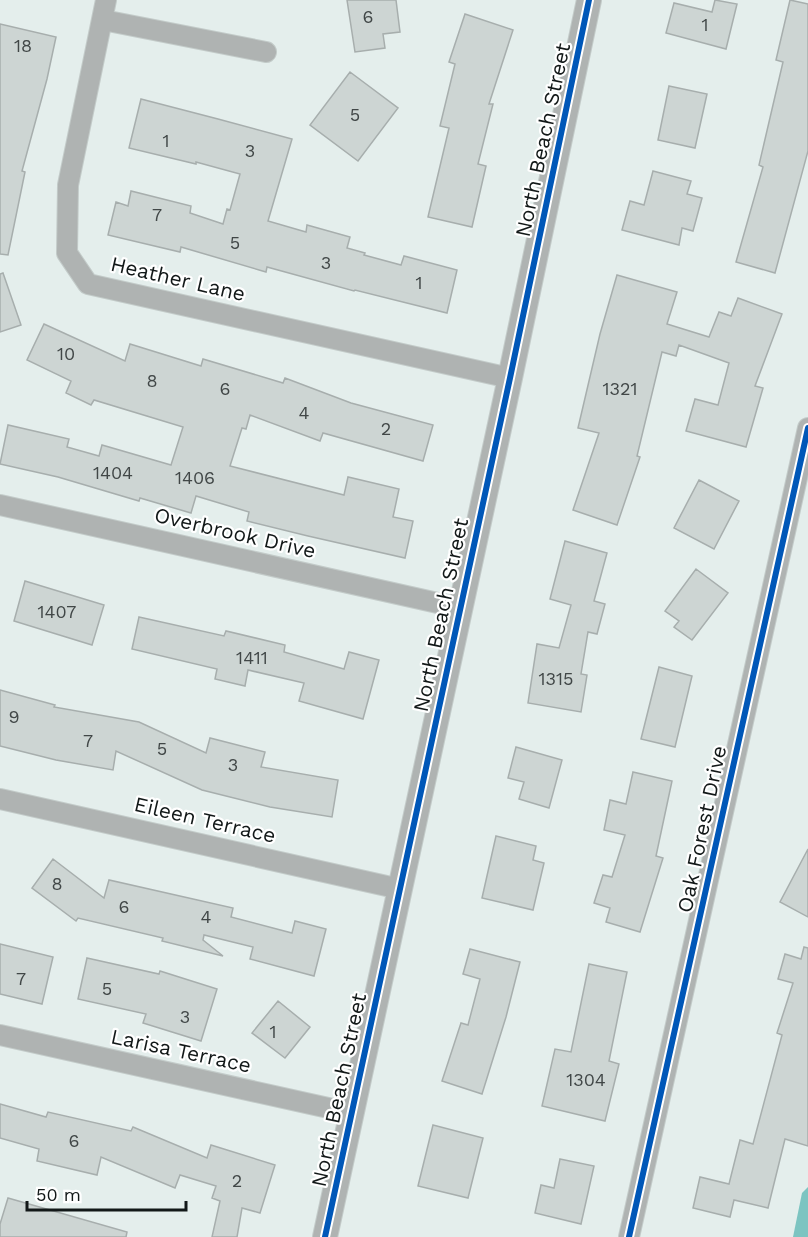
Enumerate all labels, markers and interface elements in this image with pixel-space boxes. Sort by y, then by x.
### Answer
house number: 6 [363,6,373,27]
house number: 1 [701,14,709,35]
house number: 18 [14,35,32,56]
street label: North Beach Street [510,40,575,239]
house number: 5 [350,104,360,125]
house number: 1 [162,130,170,151]
house number: 3 [245,140,255,161]
house number: 7 [152,204,162,225]
house number: 5 [230,232,240,253]
street label: Heather Lane [108,251,248,306]
house number: 3 [321,252,331,273]
house number: 1 [415,272,423,293]
house number: 10 [57,343,75,364]
house number: 8 [146,370,158,391]
house number: 6 [220,378,230,399]
house number: 1321 [602,378,638,399]
house number: 4 [299,402,310,423]
house number: 2 [381,418,391,439]
house number: 1404 [93,462,133,483]
house number: 1406 [175,467,215,488]
street label: Overbrook Drive [152,502,318,563]
street label: North Beach Street [408,515,473,714]
house number: 1407 [38,601,76,622]
house number: 1411 [236,647,268,668]
house number: 1315 [538,668,574,689]
house number: 9 [8,706,20,727]
house number: 7 [83,730,93,751]
house number: 5 [157,738,167,759]
street label: Oak Forest Drive [672,743,731,915]
house number: 3 [228,754,238,775]
street label: Eileen Terrace [132,791,278,848]
house number: 8 [51,873,63,894]
house number: 6 [119,896,129,917]
house number: 4 [201,906,212,927]
house number: 7 [16,968,26,989]
house number: 5 [102,978,112,999]
street label: North Beach Street [306,990,371,1189]
house number: 3 [180,1006,190,1027]
house number: 1 [269,1021,277,1042]
street label: Larisa Terrace [109,1023,254,1078]
house number: 1304 [566,1069,606,1090]
house number: 6 [69,1130,79,1151]
house number: 2 [232,1170,242,1191]
scale bar [27,1174,186,1212]
text: 50 m [36,1184,81,1205]

